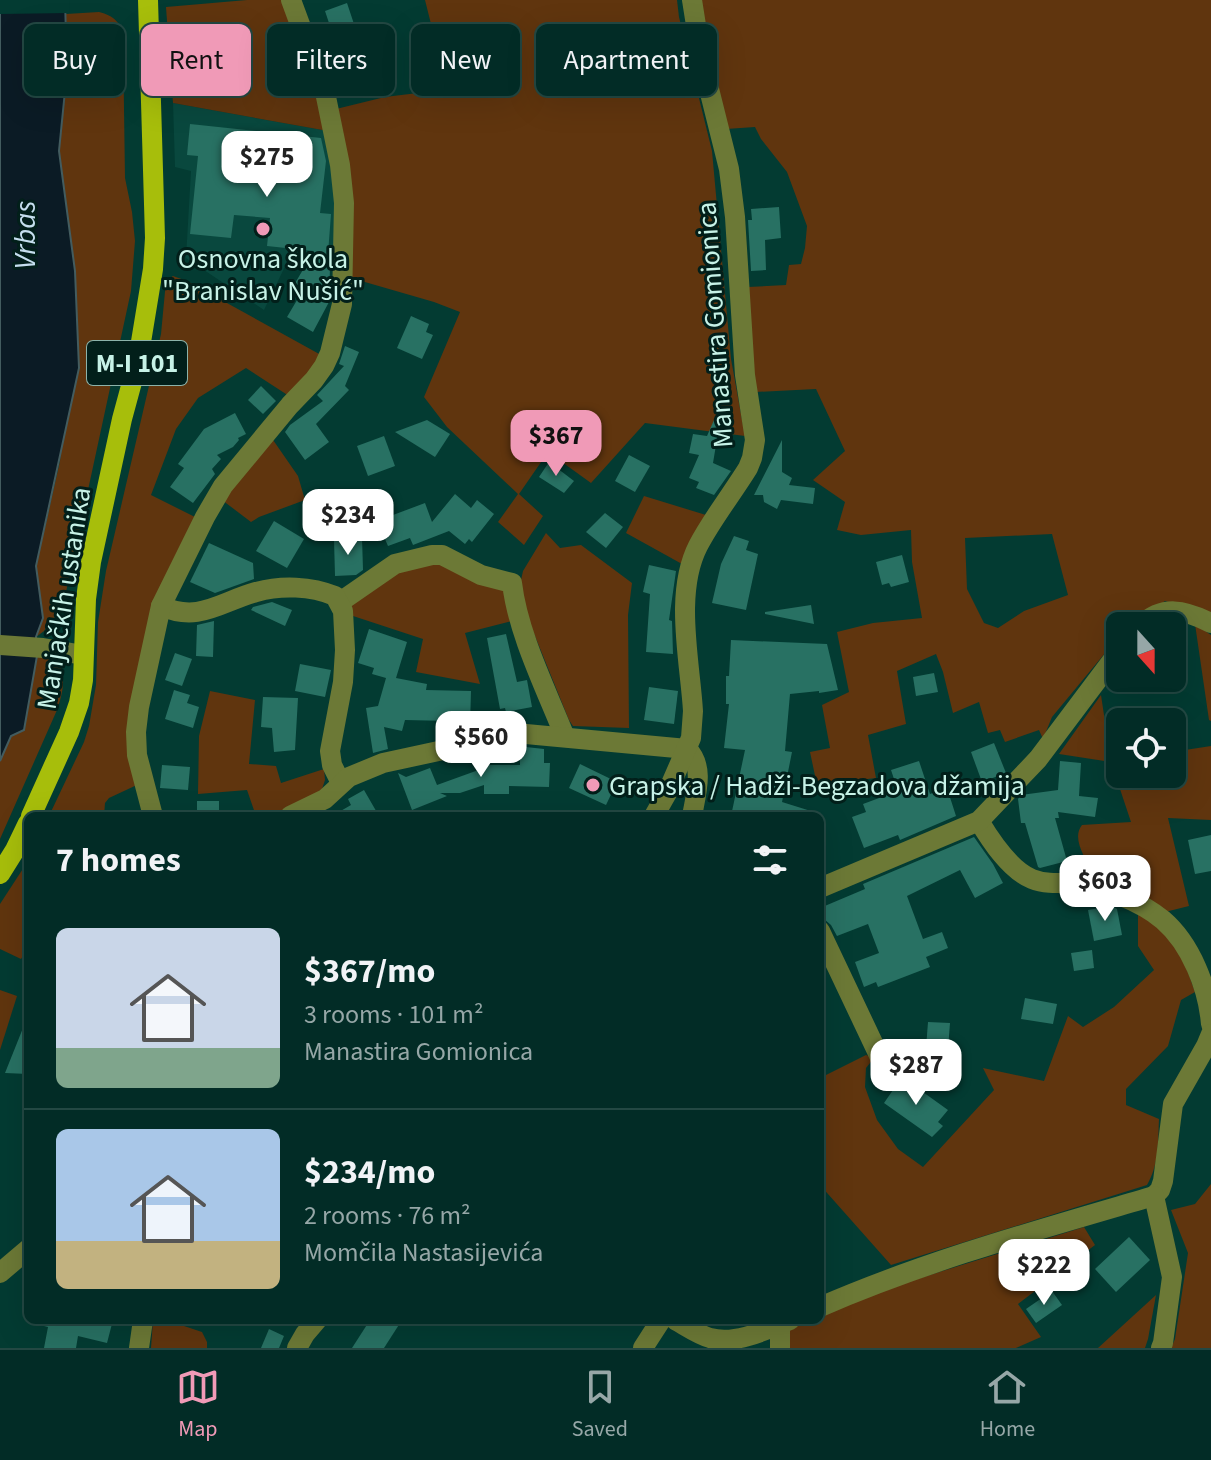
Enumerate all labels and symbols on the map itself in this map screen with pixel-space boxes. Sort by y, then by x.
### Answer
pin: $275 [220,131,314,199]
street label: Manastira Gomionica [686,200,744,449]
water label: Vrbas [4,201,47,269]
marker: Osnovna škola "Branislav Nušić" [254,220,272,238]
place label: Osnovna škola "Branislav Nušić" [162,239,364,311]
road number: M-I 101 [87,341,187,385]
pin: $367 [509,410,603,478]
street label: Manjačkih ustanika [27,484,101,712]
pin: $234 [301,489,395,557]
north arrow [1106,612,1186,692]
pin: $560 [434,711,528,779]
place label: Grapska / Hadži-Begzadova džamija [609,766,1025,806]
marker: Grapska / Hadži-Begzadova džamija [584,776,602,794]
pin: $603 [1058,855,1152,923]
pin: $287 [869,1039,963,1107]
pin: $222 [997,1239,1091,1307]

